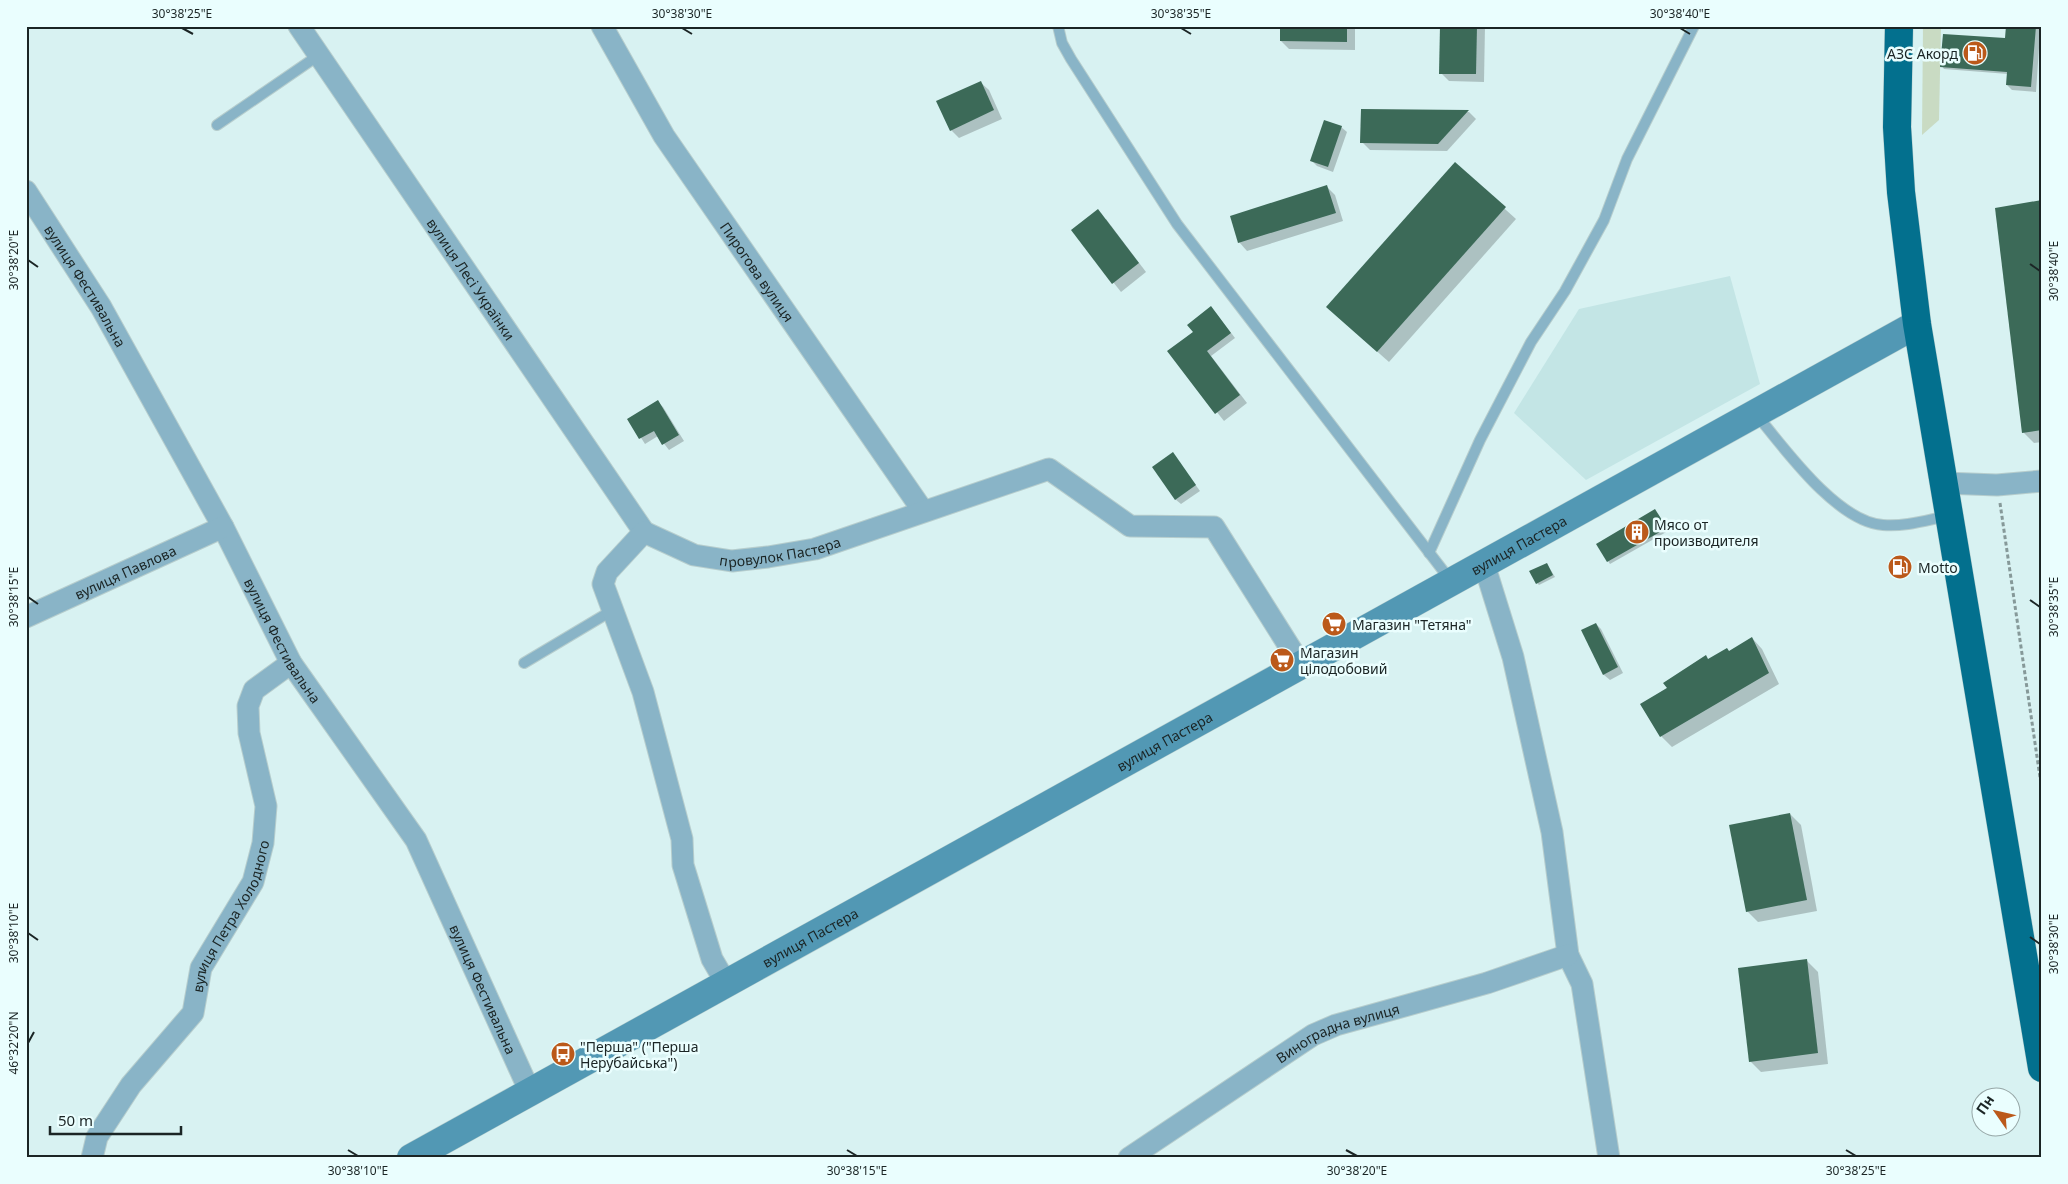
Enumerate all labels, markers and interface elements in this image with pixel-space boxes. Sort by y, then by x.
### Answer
text: 30°38'25"E [152,5,212,22]
text: 30°38'30"E [652,5,712,22]
text: 30°38'35"E [1151,5,1211,22]
text: 30°38'40"E [1650,5,1710,22]
fuel station icon: АЗС Акорд [1962,40,1988,66]
place label: АЗС Акорд [1887,44,1958,63]
street label: вулиця Лесі Українки [423,214,520,344]
street label: Пирогова вулиця [716,218,799,325]
street label: вулиця Фестивальна [41,221,131,350]
text: 30°38'20"E [5,230,22,290]
text: 30°38'40"E [2045,241,2062,301]
street label: вулиця Пастера [1467,510,1570,579]
place label: Мясо от производителя [1654,515,1758,550]
building icon: Мясо от производителя [1624,519,1650,545]
street label: провулок Пастера [718,532,843,571]
street label: вулиця Павлова [71,540,179,603]
fuel station icon: Motto [1887,554,1913,580]
place label: Motto [1918,558,1958,577]
text: 30°38'15"E [5,567,22,627]
street label: вулиця Фестивальна [240,575,326,707]
text: 30°38'35"E [2045,577,2062,637]
supermarket icon: Магазин "Тетяна" [1321,611,1347,637]
place label: Магазин "Тетяна" [1352,615,1472,634]
place label: Магазин цілодобовий [1300,643,1387,678]
supermarket icon: Магазин цілодобовий [1269,647,1295,673]
street label: вулиця Пастера [1113,707,1216,775]
street label: вулиця Петра Холодного [187,838,273,994]
text: 30°38'10"E [5,903,22,963]
street label: вулиця Пастера [759,903,861,971]
text: 30°38'30"E [2045,914,2062,974]
street label: вулиця Фестивальна [446,921,521,1057]
street label: Виноградна вулиця [1272,998,1402,1067]
text: 46°32'20"N [5,1011,22,1075]
place label: "Перша" ("Перша Нерубайська") [580,1037,698,1072]
bus stop icon: "Перша" ("Перша Нерубайська") [550,1041,576,1067]
north arrow [1970,1086,2020,1136]
text: Пн [1971,1091,1998,1118]
scale bar [50,1104,181,1136]
text: 50 m [58,1110,93,1130]
text: 30°38'10"E [328,1162,388,1179]
text: 30°38'15"E [827,1162,887,1179]
text: 30°38'20"E [1327,1162,1387,1179]
text: 30°38'25"E [1826,1162,1886,1179]

